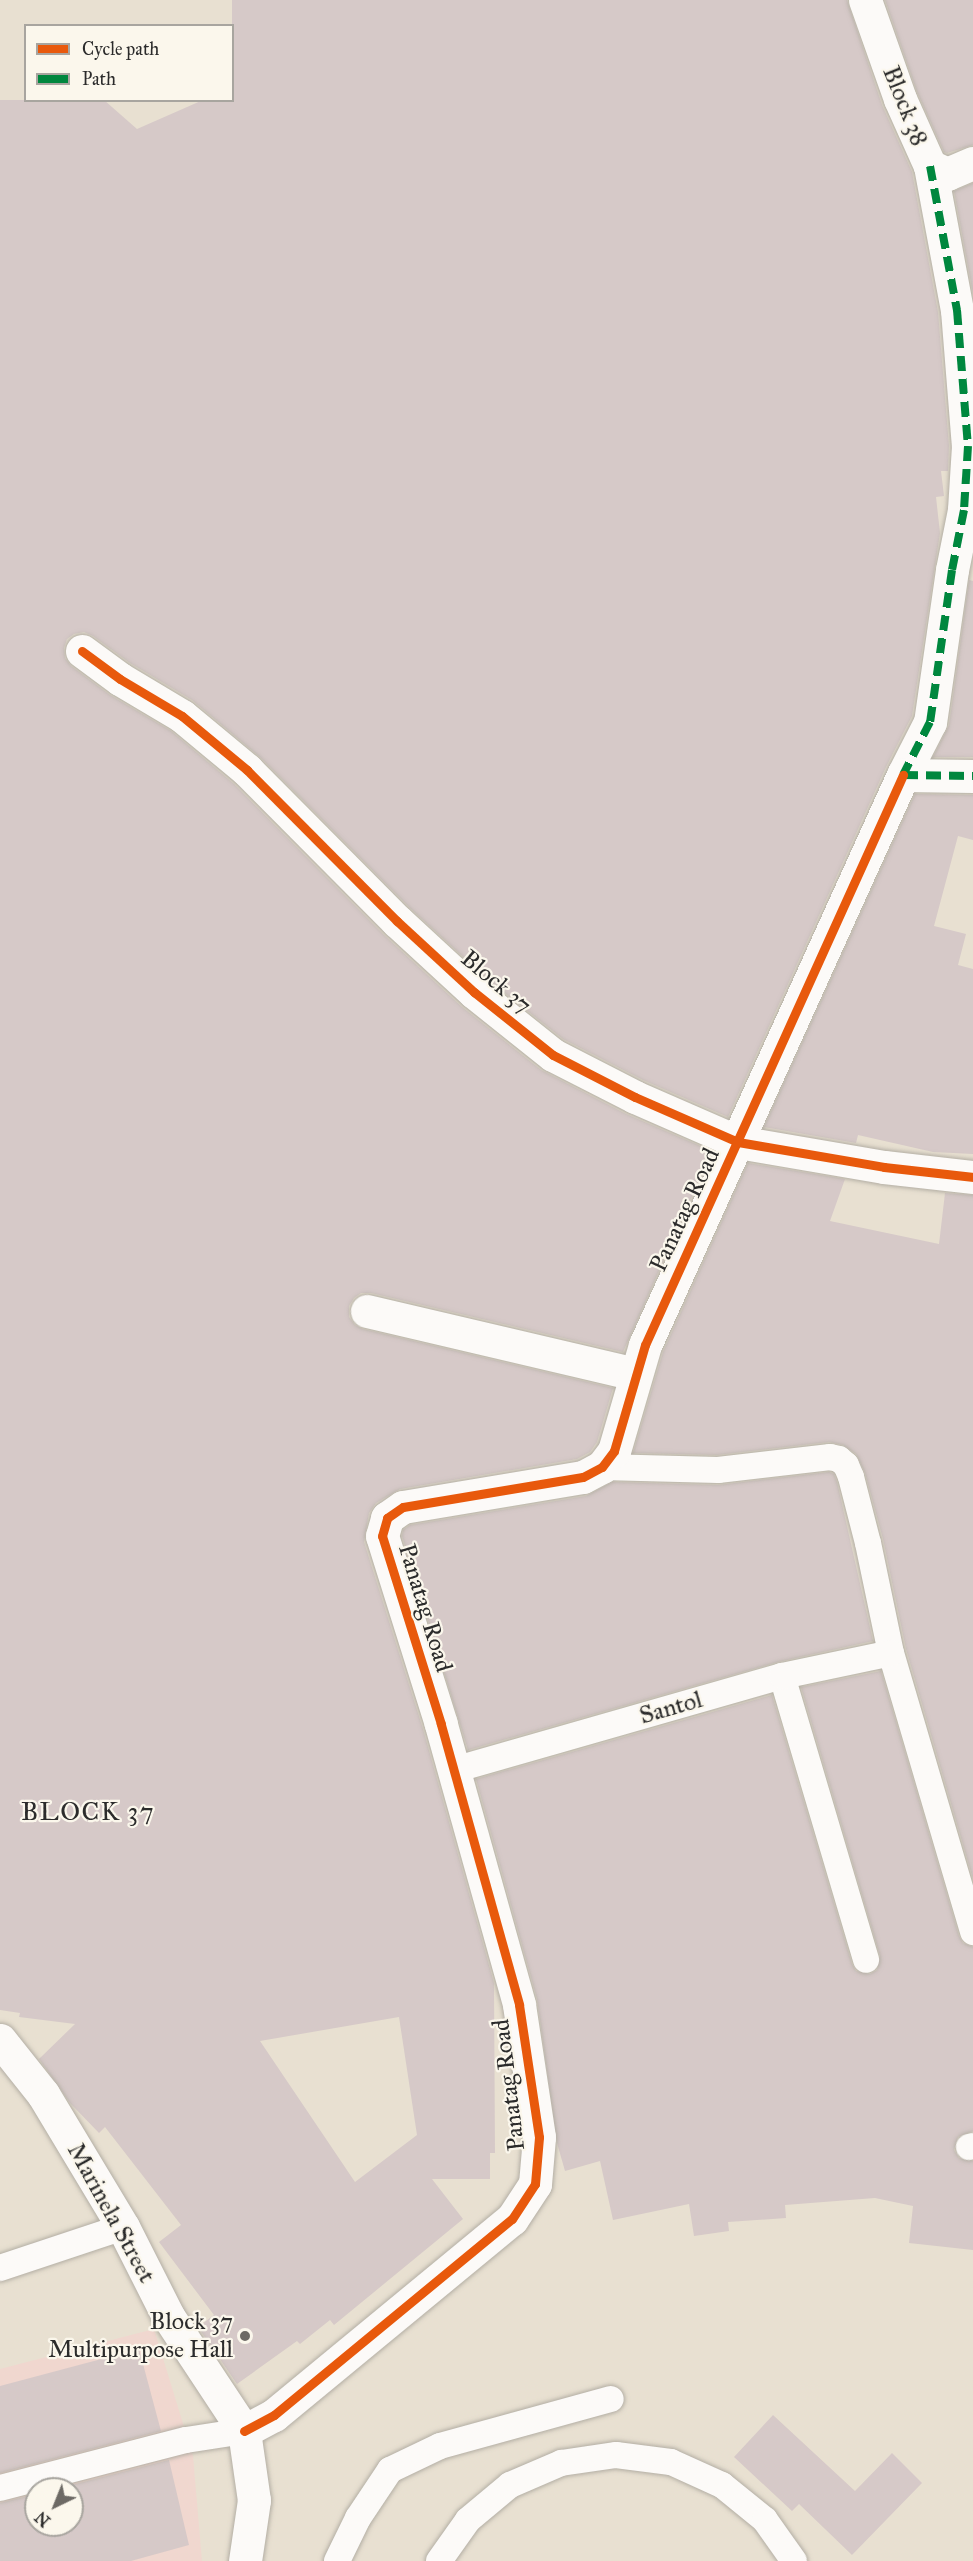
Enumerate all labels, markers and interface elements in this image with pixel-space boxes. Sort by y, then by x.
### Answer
legend [24,24,234,102]
text: Cycle path [82,38,159,60]
street label: Block 38 [876,62,934,150]
text: Path [82,68,116,90]
street label: Block 37 [455,944,537,1020]
street label: Panatag Road [644,1144,726,1276]
street label: Panatag Road [392,1540,458,1676]
street label: Santol [636,1685,706,1731]
district label: BLOCK 37 [21,1796,155,1828]
street label: Panatag Road [487,2017,531,2153]
street label: Marinela Street [61,2138,161,2288]
place label: Block 37 Multipurpose Hall [48,2308,233,2364]
marker: Block 37 Multipurpose Hall [238,2329,252,2343]
north arrow [24,2477,84,2537]
text: N [31,2507,54,2531]

